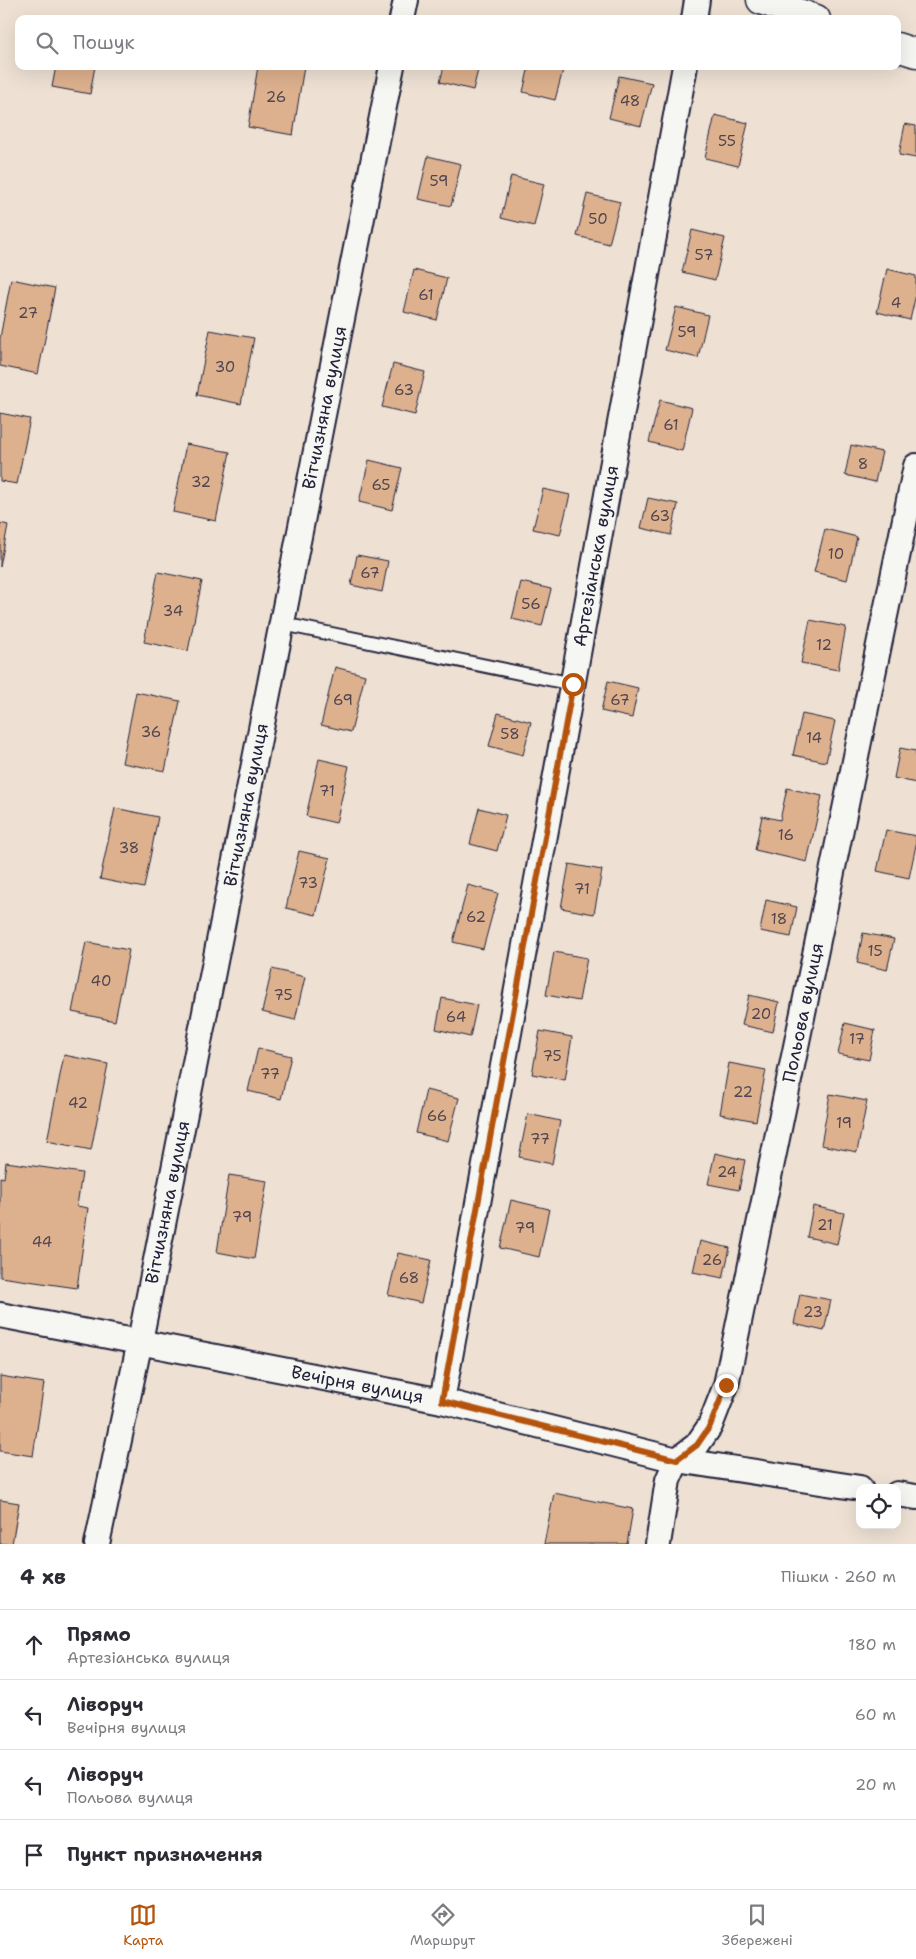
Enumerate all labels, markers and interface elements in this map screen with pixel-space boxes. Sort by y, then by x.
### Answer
search box [15,15,901,70]
icon: search [33,29,61,57]
text: Пошук [73,30,135,55]
house number: 26 [266,87,286,107]
house number: 48 [620,91,640,111]
house number: 55 [718,131,736,151]
house number: 59 [430,171,448,191]
house number: 50 [588,209,608,229]
house number: 57 [695,245,713,265]
house number: 61 [418,285,434,305]
house number: 4 [891,293,901,313]
house number: 27 [18,303,38,323]
house number: 59 [678,322,696,342]
street label: Вітчизняна вулиця [297,324,352,491]
house number: 30 [215,357,235,377]
house number: 63 [394,380,414,400]
house number: 61 [663,415,679,435]
house number: 8 [858,454,868,474]
street label: Артезіанська вулиця [568,463,624,649]
house number: 32 [191,472,211,492]
house number: 65 [371,475,391,495]
house number: 63 [650,506,670,526]
house number: 10 [828,544,844,564]
house number: 67 [360,563,380,583]
house number: 56 [521,594,541,614]
house number: 34 [163,601,183,621]
house number: 12 [816,635,832,655]
route start [562,673,585,696]
house number: 69 [333,690,353,710]
house number: 67 [610,690,630,710]
street label: Вітчизняна вулиця [218,721,274,889]
house number: 36 [141,722,161,742]
house number: 58 [500,724,520,744]
house number: 14 [806,728,822,748]
house number: 71 [319,781,335,801]
house number: 16 [778,825,794,845]
house number: 38 [119,838,139,858]
house number: 73 [298,873,318,893]
house number: 71 [574,879,590,899]
house number: 62 [466,907,486,927]
house number: 18 [771,909,787,929]
street label: Польова вулиця [777,941,829,1085]
house number: 15 [867,941,883,961]
house number: 40 [91,971,111,991]
house number: 75 [273,985,293,1005]
house number: 20 [751,1004,771,1024]
house number: 64 [446,1007,466,1027]
house number: 17 [849,1029,865,1049]
house number: 75 [542,1046,562,1066]
house number: 77 [260,1064,280,1084]
house number: 22 [733,1082,753,1102]
house number: 42 [68,1093,88,1113]
house number: 66 [427,1106,447,1126]
house number: 19 [836,1113,852,1133]
street label: Вітчизняна вулиця [140,1118,195,1286]
house number: 77 [530,1129,550,1149]
house number: 24 [717,1162,737,1182]
house number: 79 [232,1207,252,1227]
house number: 21 [817,1215,833,1235]
house number: 79 [515,1218,535,1238]
house number: 44 [32,1232,52,1252]
house number: 26 [702,1250,722,1270]
house number: 68 [399,1268,419,1288]
house number: 23 [803,1302,823,1322]
street label: Вечірня вулиця [289,1360,426,1409]
route end [715,1374,738,1397]
map controls [856,1484,901,1529]
button: locate [856,1484,901,1529]
text: 4 хв [20,1563,66,1591]
text: Пішки · 260 m [781,1566,896,1587]
text: Прямо [67,1622,131,1647]
icon: ahead [20,1631,48,1659]
text: 180 m [848,1634,896,1655]
text: Артезіанська вулиця [67,1647,230,1668]
text: Ліворуч [67,1692,143,1717]
icon: left [20,1701,48,1729]
text: 60 m [855,1704,896,1725]
text: Вечірня вулиця [67,1717,186,1738]
text: Ліворуч [67,1762,143,1787]
icon: left [20,1771,48,1799]
text: 20 m [855,1774,896,1795]
text: Польова вулиця [67,1787,193,1808]
icon: arrive [20,1841,48,1869]
text: Пункт призначення [67,1842,263,1867]
tab: Карта [123,1901,163,1949]
tab: Маршрут [410,1901,475,1949]
tab: Збережені [722,1901,793,1949]

